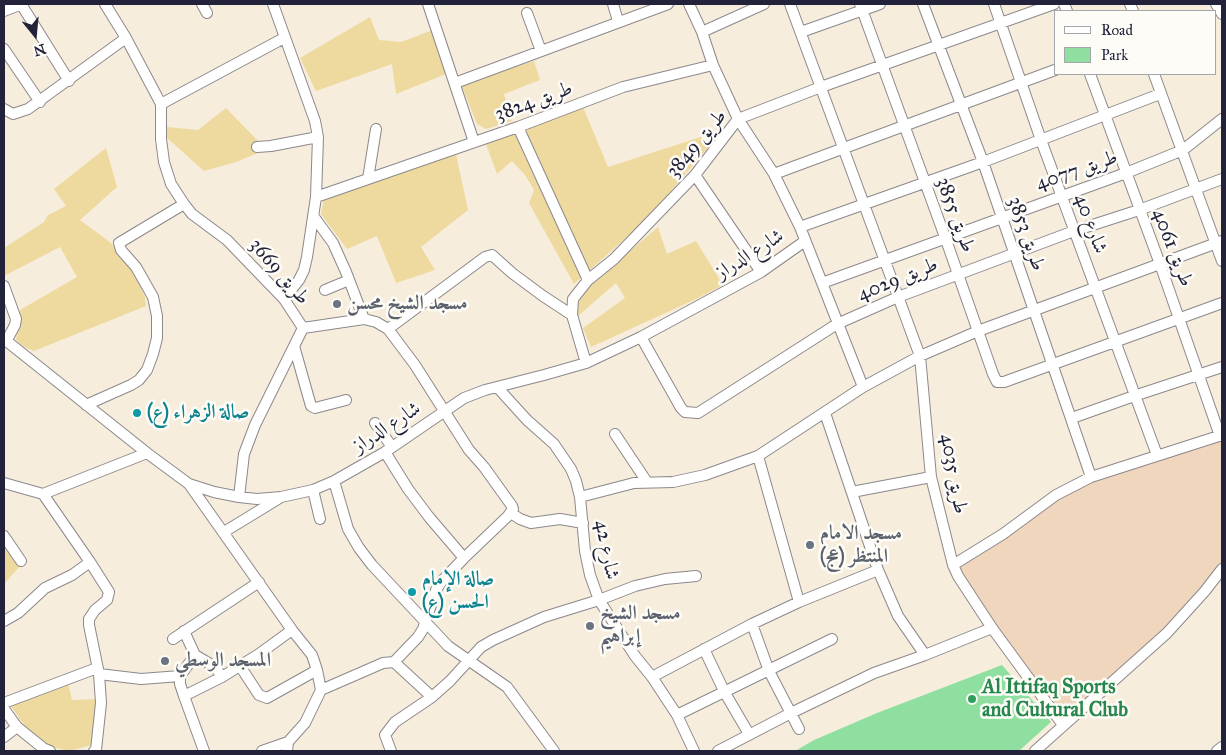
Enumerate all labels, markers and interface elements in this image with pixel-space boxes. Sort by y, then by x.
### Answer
north arrow [10,10,60,60]
legend [1054,10,1216,75]
text: Road [1101,21,1133,39]
text: N [31,40,48,60]
text: Park [1101,46,1128,64]
street label: طريق 3824 [492,77,576,127]
street label: طريق 3849 [662,105,732,183]
street label: طريق 4077 [1033,146,1121,196]
street label: طريق 3855 [930,174,980,256]
street label: شارع 40 [1068,191,1112,257]
street label: طريق 3853 [1002,194,1050,274]
street label: طريق 4061 [1146,206,1198,290]
street label: شارع الدراز [711,225,789,285]
street label: طريق 3669 [244,234,314,310]
street label: طريق 4029 [854,253,942,307]
place label: مسجد الشيخ محسن [347,292,467,316]
marker: مسجد الشيخ محسن [331,298,343,310]
street label: شارع الدراز [348,397,426,459]
place label: (ع) صالة الزهراء [147,401,249,425]
marker: (ع) صالة الزهراء [131,407,143,419]
street label: طريق 4035 [934,432,972,516]
street label: شارع 42 [588,518,624,582]
place label: مسجد الامام المنتظر (عج) [820,522,902,569]
marker: مسجد الامام المنتظر (عج) [804,539,816,551]
place label: صالة الإمام الحسن (ع) [422,568,494,615]
marker: صالة الإمام الحسن (ع) [406,586,418,598]
place label: مسجد الشيخ إبراهيم [600,602,680,649]
marker: مسجد الشيخ إبراهيم [584,620,596,632]
place label: المسجد الوسطي [175,649,271,673]
marker: المسجد الوسطي [159,655,171,667]
place label: Al Ittifaq Sports and Cultural Club [982,676,1128,723]
marker: Al Ittifaq Sports and Cultural Club [966,693,978,705]

